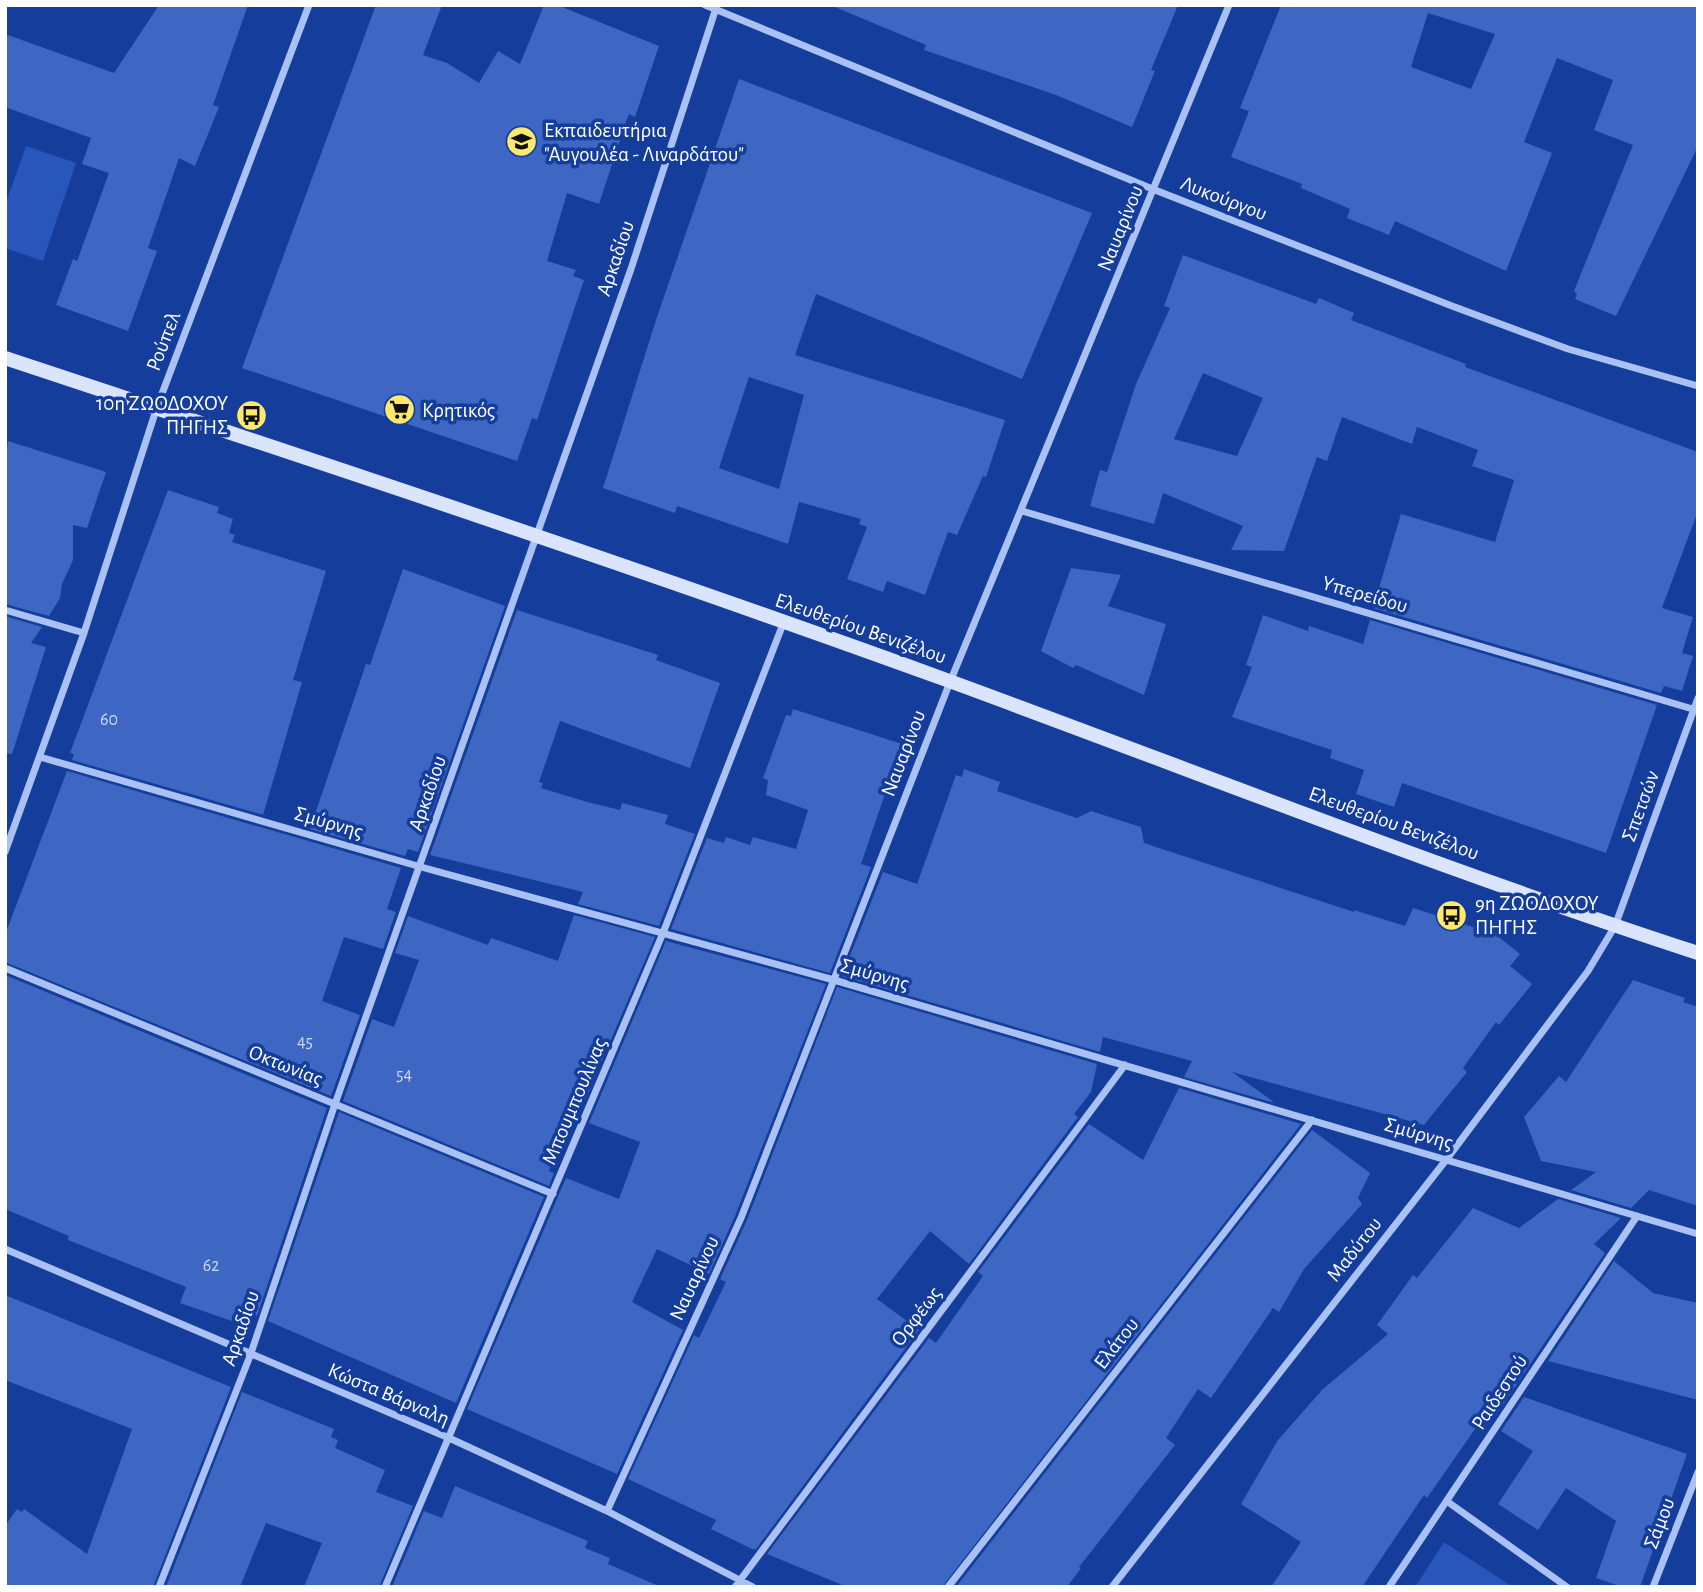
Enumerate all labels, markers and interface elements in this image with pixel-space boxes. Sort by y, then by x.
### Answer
place label: Εκπαιδευτήρια "Αυγουλέα - Λιναρδάτου" [544,120,744,165]
school or university icon: Εκπαιδευτήρια "Αυγουλέα - Λιναρδάτου" [504,125,538,159]
street label: Λυκούργου [1178,172,1270,225]
street label: Ναυαρίνου [1094,182,1147,274]
street label: Αρκαδίου [593,218,638,298]
street label: Ρούπελ [143,308,185,374]
place label: 10η ΖΩΟΔΟΧΟΥ ΠΗΓΗΣ [96,393,228,438]
supermarket icon: Κρητικός [382,393,416,427]
bus stop icon: 10η ΖΩΟΔΟΧΟΥ ΠΗΓΗΣ [234,398,268,432]
place label: Κρητικός [422,400,495,421]
street label: Υπερείδου [1320,572,1410,617]
street label: Ελευθερίου Βενιζέλου [772,589,949,668]
street label: Ναυαρίνου [877,707,929,799]
house number: 60 [100,711,118,729]
street label: Αρκαδίου [405,753,450,833]
street label: Σπετσών [1618,768,1663,844]
street label: Ελευθερίου Βενιζέλου [1306,783,1482,864]
street label: Σμύρνης [292,803,366,842]
place label: 9η ΖΩΟΔΟΧΟΥ ΠΗΓΗΣ [1475,893,1599,938]
bus stop icon: 9η ΖΩΟΔΟΧΟΥ ΠΗΓΗΣ [1435,898,1469,932]
street label: Σμύρνης [838,955,912,994]
house number: 45 [297,1033,313,1051]
street label: Μπουμπουλίνας [538,1035,611,1168]
street label: Οκτωνίας [246,1041,326,1090]
house number: 54 [396,1066,412,1084]
street label: Σμύρνης [1382,1114,1456,1153]
street label: Μαδύτου [1323,1213,1386,1285]
street label: Ναυαρίνου [666,1233,723,1324]
house number: 62 [203,1257,219,1275]
street label: Ορφέως [888,1283,945,1350]
street label: Αρκαδίου [218,1288,263,1368]
street label: Ελάτου [1090,1314,1143,1373]
street label: Ραιδεστού [1468,1351,1531,1433]
street label: Κώστα Βάρναλη [325,1359,453,1430]
street label: Σάμου [1640,1495,1679,1552]

